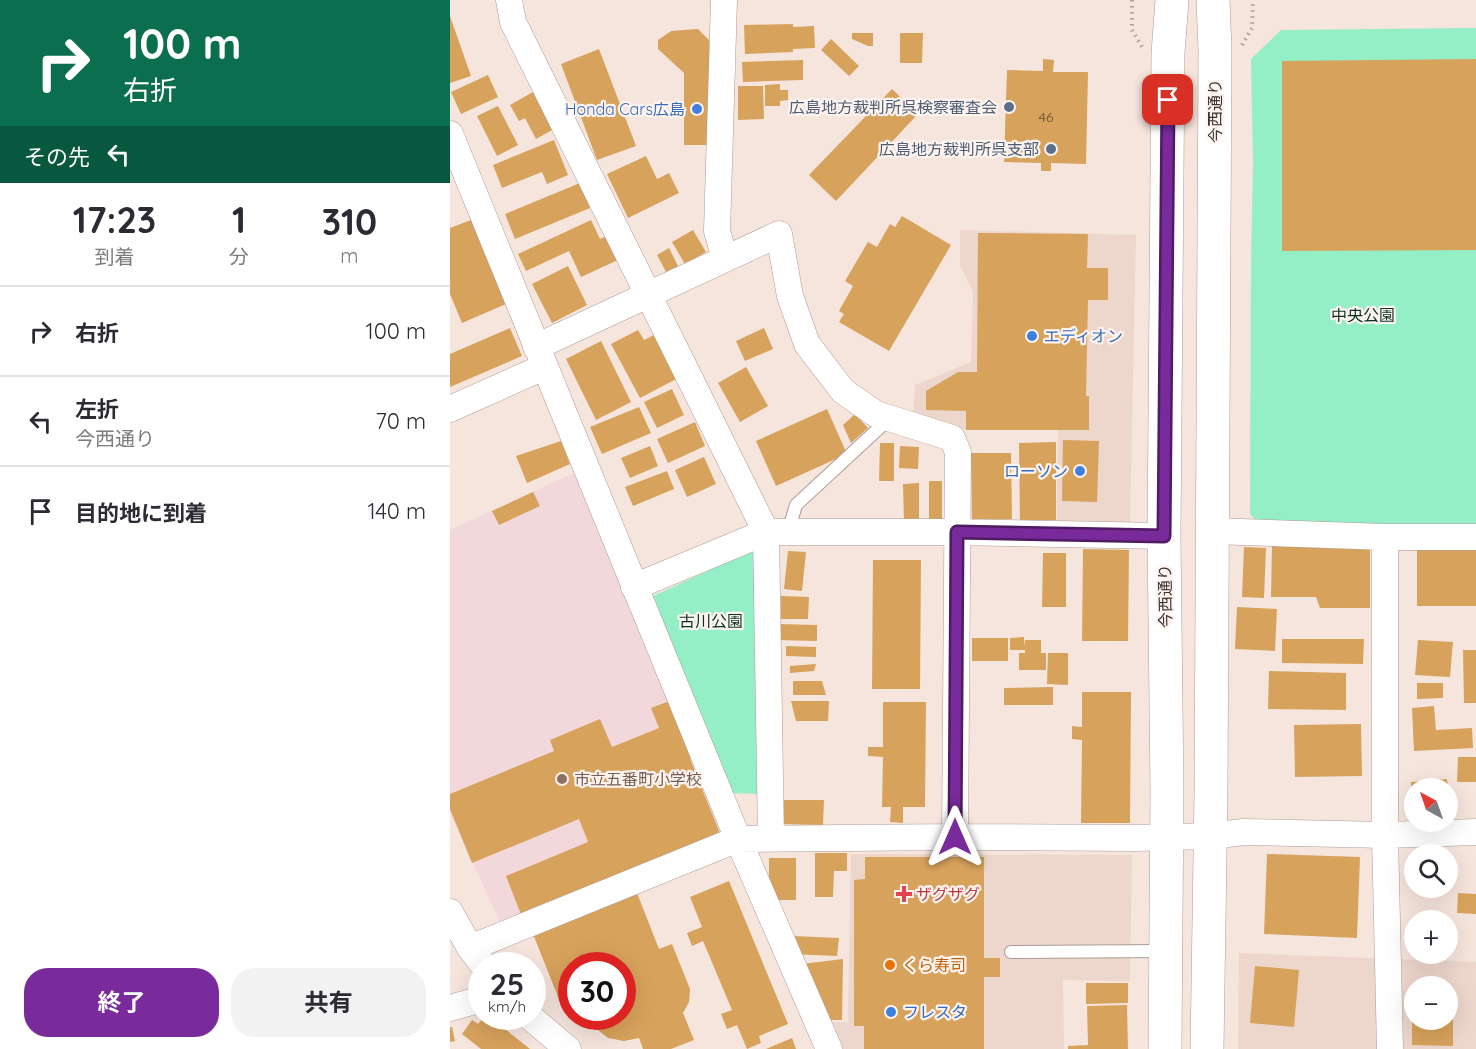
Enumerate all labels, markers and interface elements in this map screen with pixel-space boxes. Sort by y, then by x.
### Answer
text: 100 m [123,17,241,70]
icon: right [24,24,102,102]
text: 右折 [123,73,177,107]
pin [1142,74,1193,125]
street label: 今西通り [1205,79,1225,143]
icon: arrive [1151,83,1184,116]
place label: 広島地方裁判所呉検察審査会 [789,97,997,117]
place label: Honda Cars広島 [565,99,685,119]
marker: 広島地方裁判所呉検察審査会 [1002,100,1016,114]
marker: Honda Cars広島 [690,102,704,116]
house number: 46 [1039,108,1054,126]
icon: left [102,138,135,171]
place label: 広島地方裁判所呉支部 [879,139,1039,159]
marker: 広島地方裁判所呉支部 [1044,142,1058,156]
text: その先 [24,143,90,171]
text: 17:23 [73,197,156,242]
text: 1 [232,197,246,242]
text: 310 [322,199,377,244]
text: m [340,243,359,268]
text: 到着 [94,244,134,269]
text: 分 [229,244,249,269]
park label: 中央公園 [1331,305,1395,325]
icon: right [24,315,57,348]
text: 100 m [366,317,426,345]
text: 右折 [75,319,119,347]
place label: エディオン [1044,326,1123,346]
marker: エディオン [1025,329,1039,343]
text: 左折 [75,395,119,423]
icon: left [24,405,57,438]
text: 70 m [376,407,426,435]
text: 今西通り [75,426,155,451]
place label: ローソン [1004,461,1068,481]
marker: ローソン [1073,464,1087,478]
icon: arrive [24,495,57,528]
text: 140 m [367,497,426,525]
text: 目的地に到着 [75,499,207,527]
street label: 今西通り [1154,564,1176,628]
park label: 古川公園 [679,611,743,631]
place label: 市立五番町小学校 [574,769,702,789]
marker: 市立五番町小学校 [555,772,569,786]
north arrow [1404,778,1458,832]
map controls [1404,778,1458,1030]
position arrow [923,805,987,869]
button: search [1404,844,1458,898]
place label: ザグザグ [916,884,980,904]
marker: ザグザグ [897,887,911,901]
button: + [1404,910,1458,964]
speed limit sign: 30 [558,952,636,1030]
place label: くら寿司 [902,955,966,975]
marker: くら寿司 [883,958,897,972]
text: 25 [490,965,524,1003]
button: 終了 [24,968,219,1037]
button: 共有 [231,968,426,1037]
button: − [1404,976,1458,1030]
text: km/h [488,997,526,1016]
place label: フレスタ [903,1002,967,1022]
marker: フレスタ [884,1005,898,1019]

